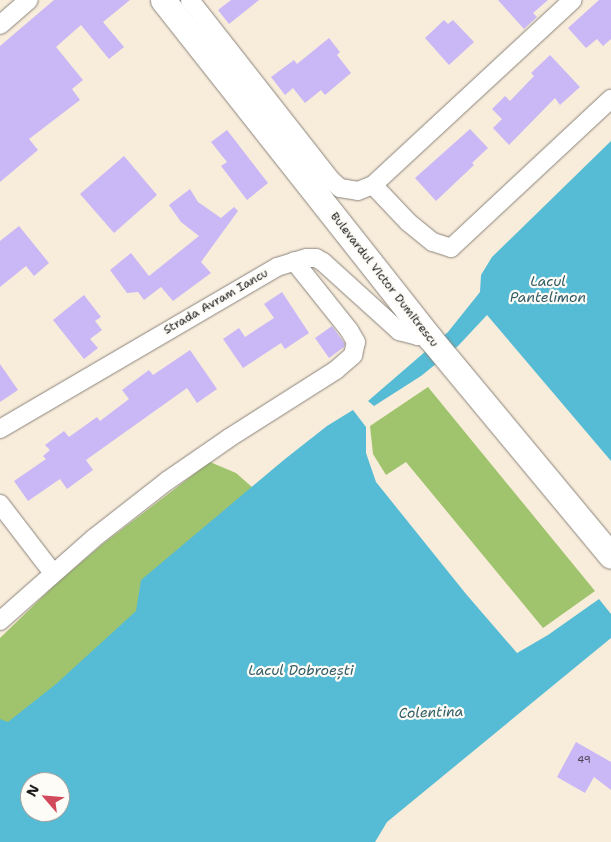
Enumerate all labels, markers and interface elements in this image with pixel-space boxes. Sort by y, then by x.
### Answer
street label: Bulevardul Victor Dumitrescu [327,210,441,350]
street label: Strada Avram Iancu [161,266,271,338]
water label: Lacul Pantelimon [510,273,586,306]
water label: Lacul Dobroești [248,662,354,678]
water label: Colentina [398,702,464,722]
house number: 49 [577,754,591,766]
north arrow [20,772,70,822]
text: N [22,782,43,800]

